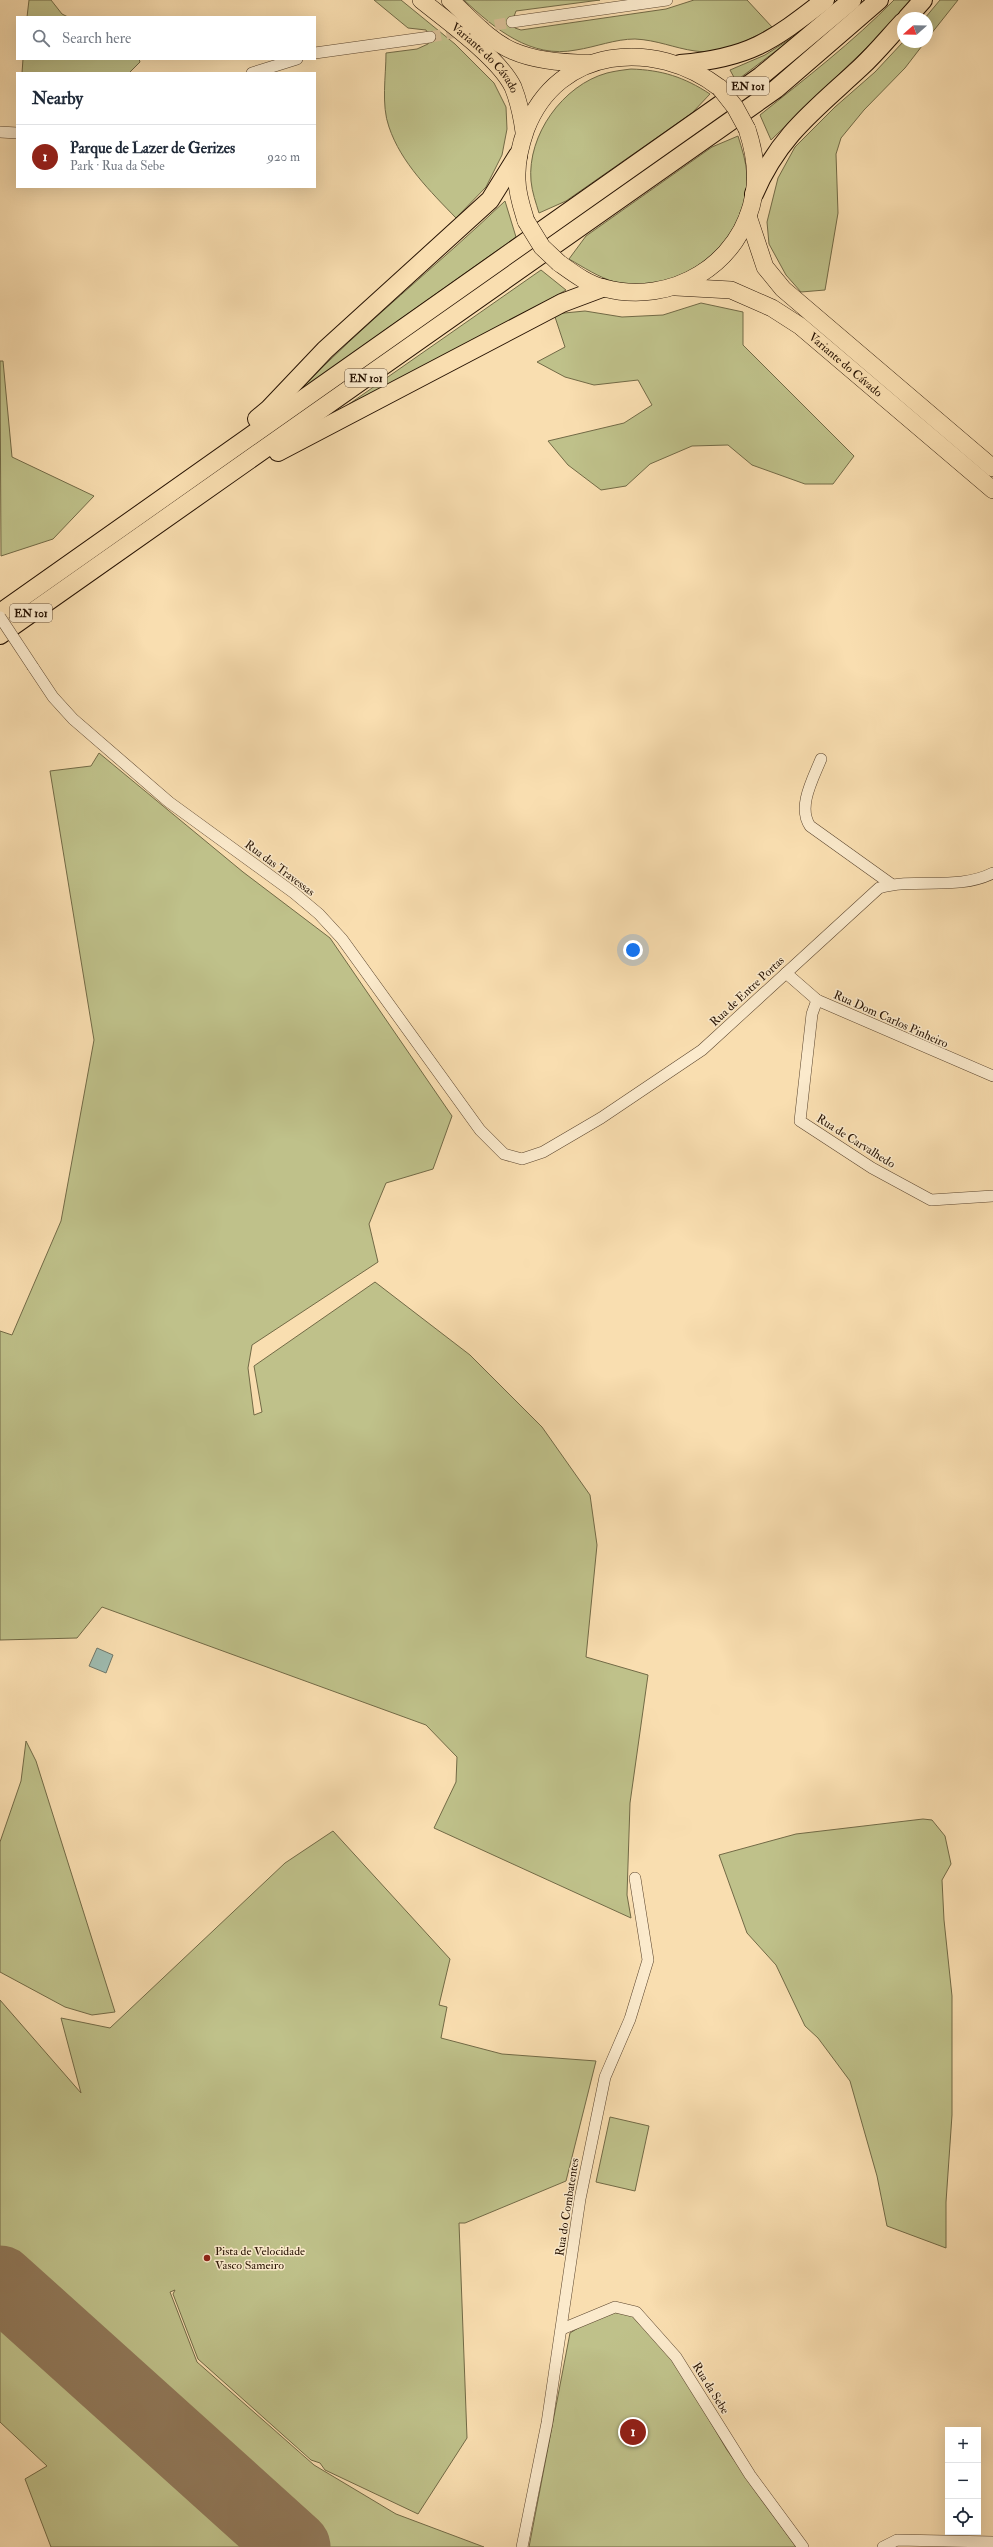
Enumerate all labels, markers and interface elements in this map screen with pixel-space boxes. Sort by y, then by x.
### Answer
north arrow [897,12,933,48]
search box [16,16,316,60]
street label: Variante do Cávado [448,20,522,95]
icon: search [30,27,52,49]
text: Search here [62,29,131,48]
road number: EN 101 [727,77,769,95]
text: Nearby [32,88,83,109]
text: Parque de Lazer de Gerizes [70,139,235,158]
text: 1 [43,149,47,165]
text: 920 m [267,149,300,165]
text: Park · Rua da Sebe [70,158,165,174]
street label: Variante do Cávado [805,330,885,401]
road number: EN 101 [345,369,387,387]
road number: EN 101 [10,604,52,622]
street label: Rua das Travessas [242,837,318,900]
your location [623,940,643,960]
street label: Rua de Entre Portas [707,953,788,1030]
street label: Rua Dom Carlos Pinheiro [831,987,951,1052]
street label: Rua de Carvalhedo [814,1111,898,1172]
street label: Rua do Combatentes [552,2157,583,2257]
place label: Pista de Velocidade Vasco Sameiro [215,2244,305,2273]
marker: Pista de Velocidade Vasco Sameiro [202,2253,212,2263]
street label: Rua da Sebe [689,2360,732,2417]
pin: 1 [620,2417,646,2447]
map controls [945,2427,981,2535]
button: + [945,2427,981,2463]
button: − [945,2463,981,2499]
button: locate [945,2499,981,2535]

